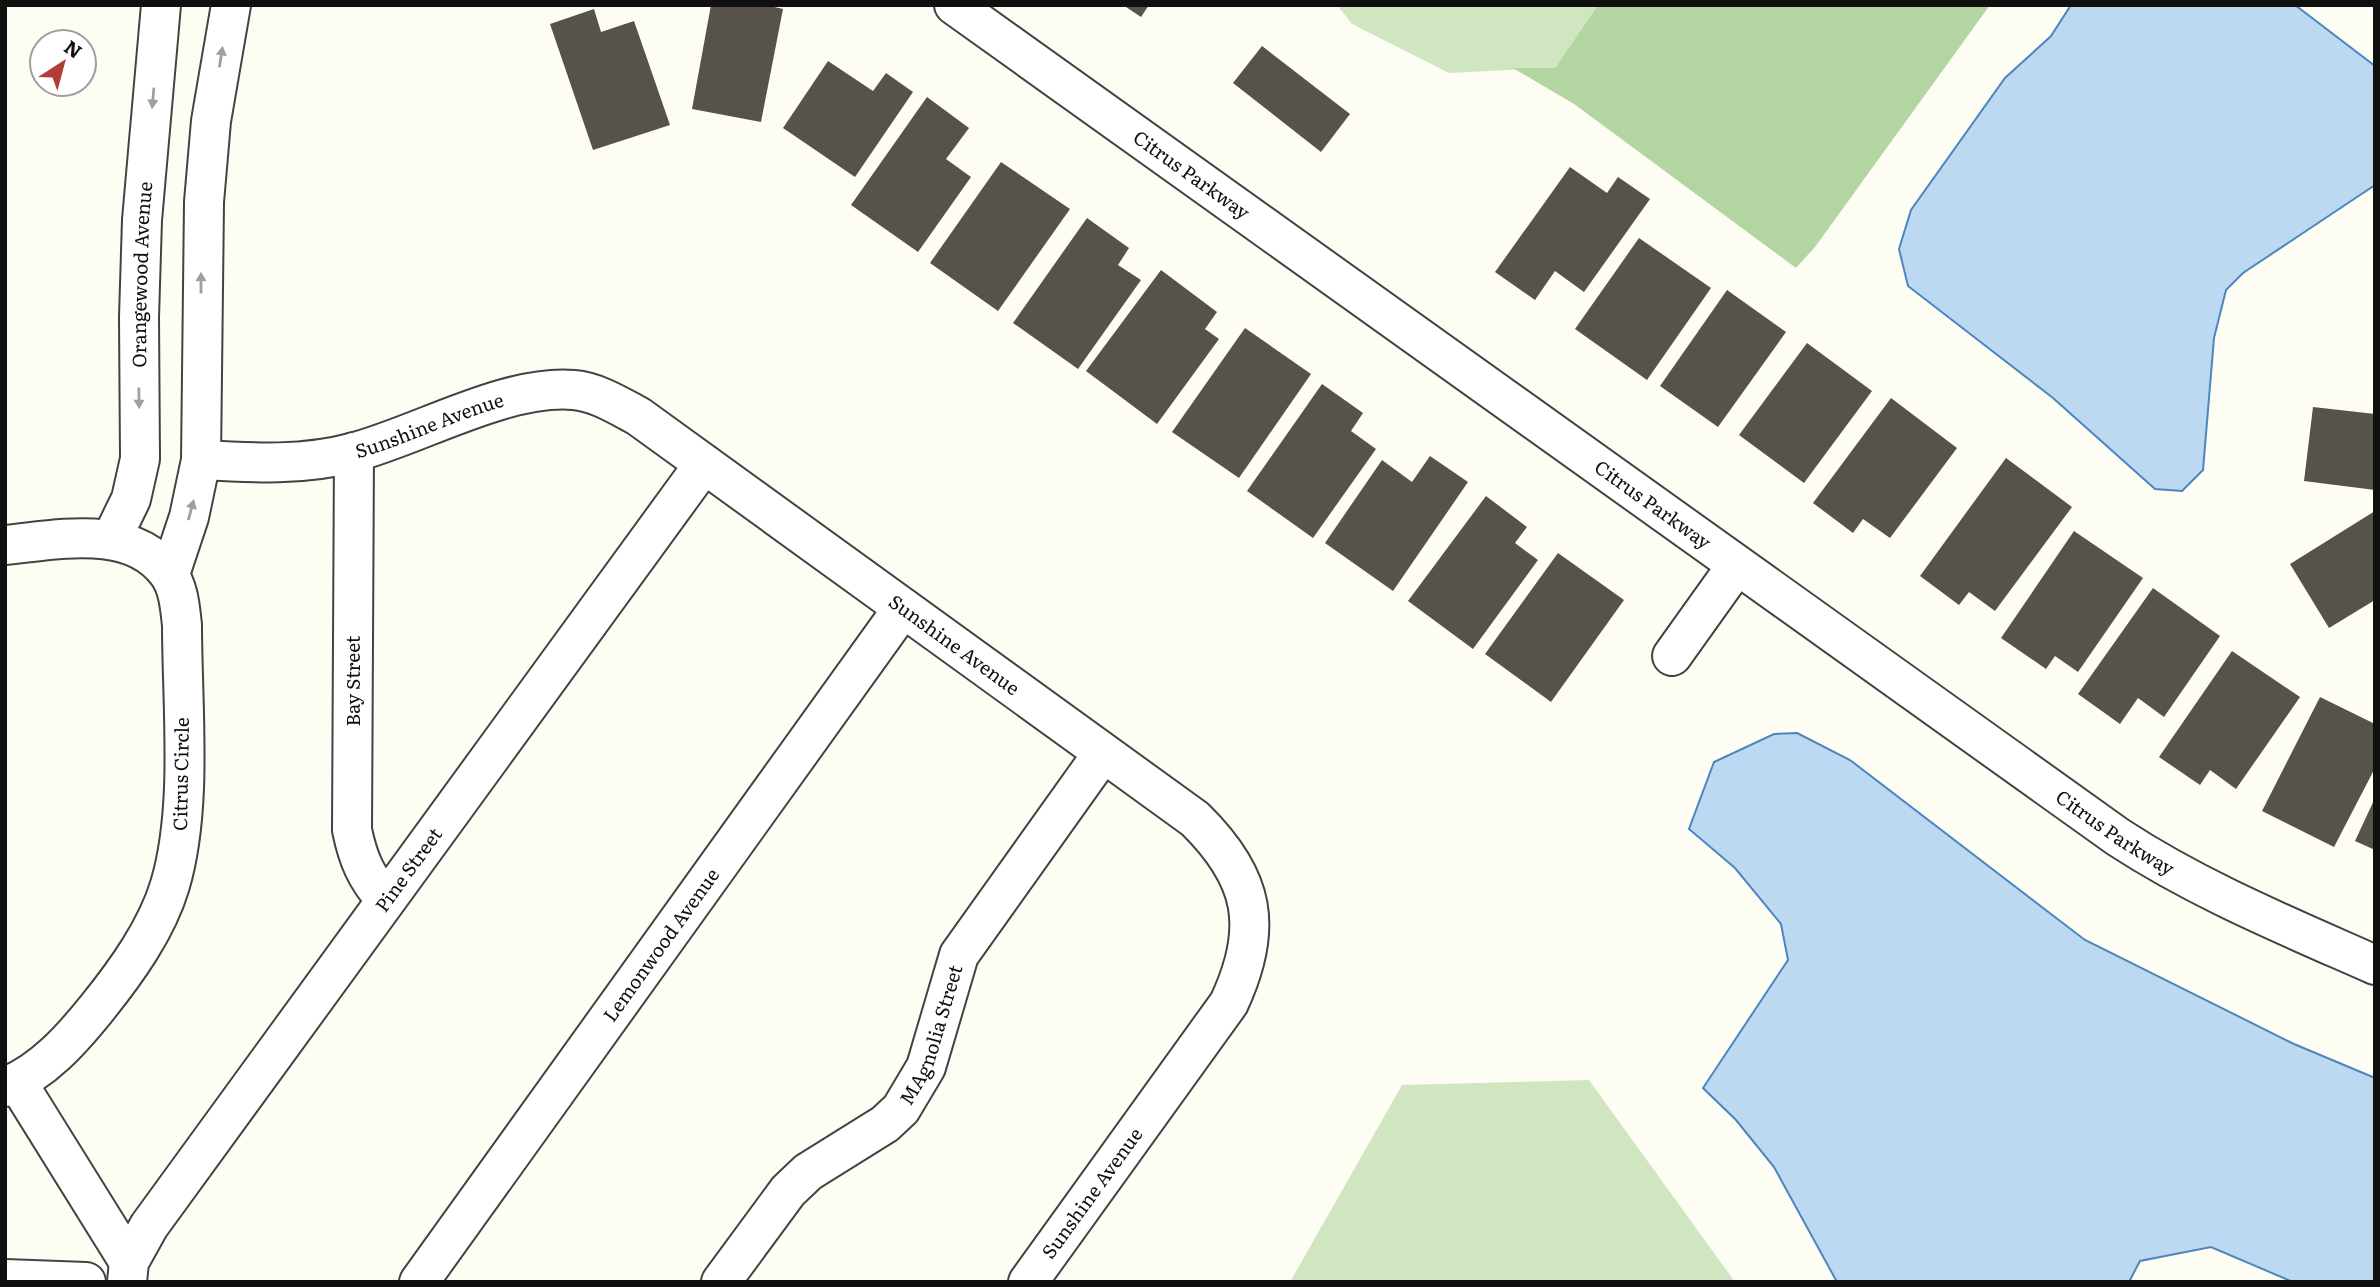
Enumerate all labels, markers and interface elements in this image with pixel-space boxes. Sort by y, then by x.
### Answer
north arrow [28,28,98,98]
text: N [59,32,88,64]
one-way arrow [216,46,227,68]
one-way arrow [147,87,158,109]
street label: Citrus Parkway [1128,123,1256,225]
street label: Orangewood Avenue [124,180,158,368]
one-way arrow [195,272,207,294]
street label: Sunshine Avenue [352,385,507,464]
one-way arrow [134,387,145,409]
street label: Citrus Parkway [1589,452,1718,555]
one-way arrow [186,498,197,520]
street label: Sunshine Avenue [883,587,1026,701]
street label: Bay Street [338,635,366,726]
street label: Citrus Circle [165,717,195,831]
street label: Citrus Parkway [2051,782,2180,881]
street label: Pine Street [367,821,448,917]
street label: Lemonwood Avenue [595,862,725,1027]
street label: MAgnolia Street [892,961,969,1110]
street label: Sunshine Avenue [1034,1121,1148,1264]

